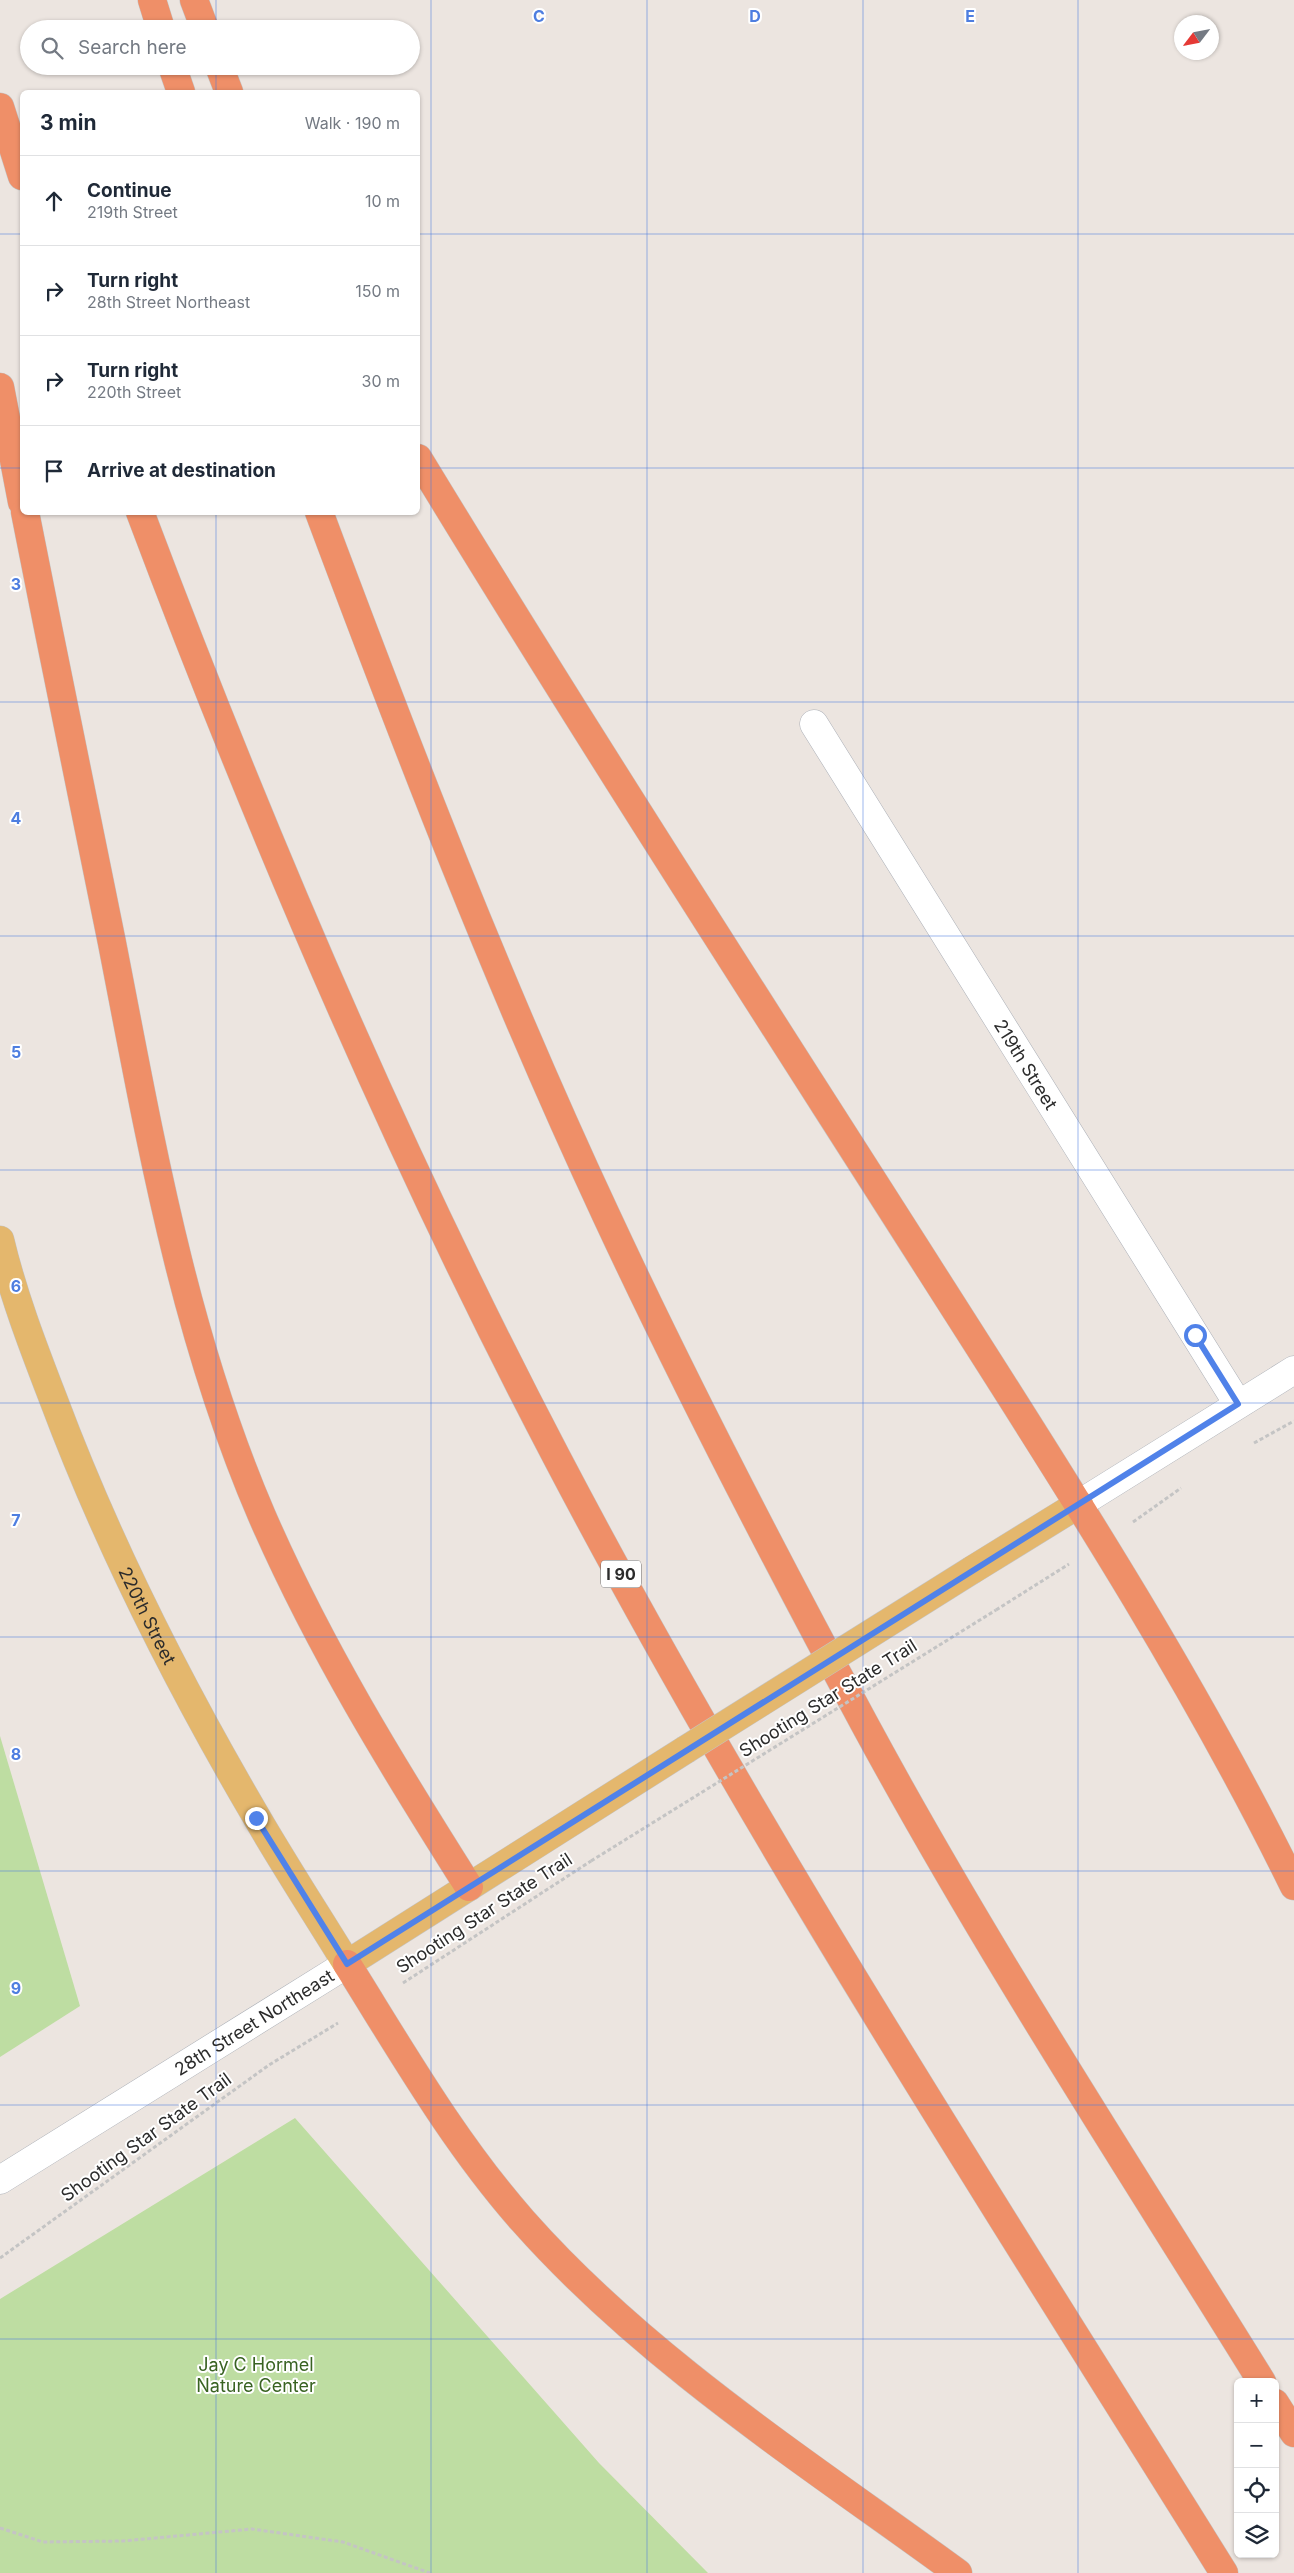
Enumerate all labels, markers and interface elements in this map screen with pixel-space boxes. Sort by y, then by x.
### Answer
text: C [533,6,545,26]
text: D [749,6,761,26]
text: E [965,6,975,26]
north arrow [1174,15,1219,60]
search box [20,20,420,75]
icon: search [38,34,66,62]
text: Search here [78,36,187,59]
text: 3 min [40,110,96,135]
text: Walk · 190 m [305,113,400,133]
text: Continue [87,179,172,202]
icon: ahead [40,187,68,215]
text: 10 m [365,191,400,211]
text: 219th Street [87,202,178,222]
text: Turn right [87,269,178,292]
icon: right [40,277,68,305]
text: 150 m [355,281,400,301]
text: 28th Street Northeast [87,292,250,312]
text: Turn right [87,359,178,382]
icon: right [40,367,68,395]
text: 30 m [362,371,400,391]
text: 220th Street [87,382,181,402]
icon: arrive [40,457,68,485]
text: Arrive at destination [87,459,276,482]
text: 3 [11,574,21,594]
text: 4 [11,808,22,828]
street label: 219th Street [990,1015,1062,1113]
text: 5 [11,1042,21,1062]
text: 6 [11,1276,21,1296]
route start [1184,1324,1207,1347]
text: 7 [11,1510,21,1530]
road number: I 90 [601,1560,641,1588]
street label: 220th Street [115,1563,181,1668]
street label: Shooting Star State Trail [735,1635,921,1761]
text: 8 [11,1744,21,1764]
route end [245,1807,268,1830]
street label: Shooting Star State Trail [392,1848,576,1978]
street label: 28th Street Northeast [170,1964,337,2079]
text: 9 [11,1978,21,1998]
street label: Shooting Star State Trail [57,2068,235,2206]
park label: Jay C Hormel Nature Center [196,2354,316,2396]
map controls [1234,2378,1279,2558]
button: + [1234,2378,1279,2423]
button: − [1234,2423,1279,2468]
button: locate [1234,2468,1279,2513]
button: layers [1234,2513,1279,2558]

